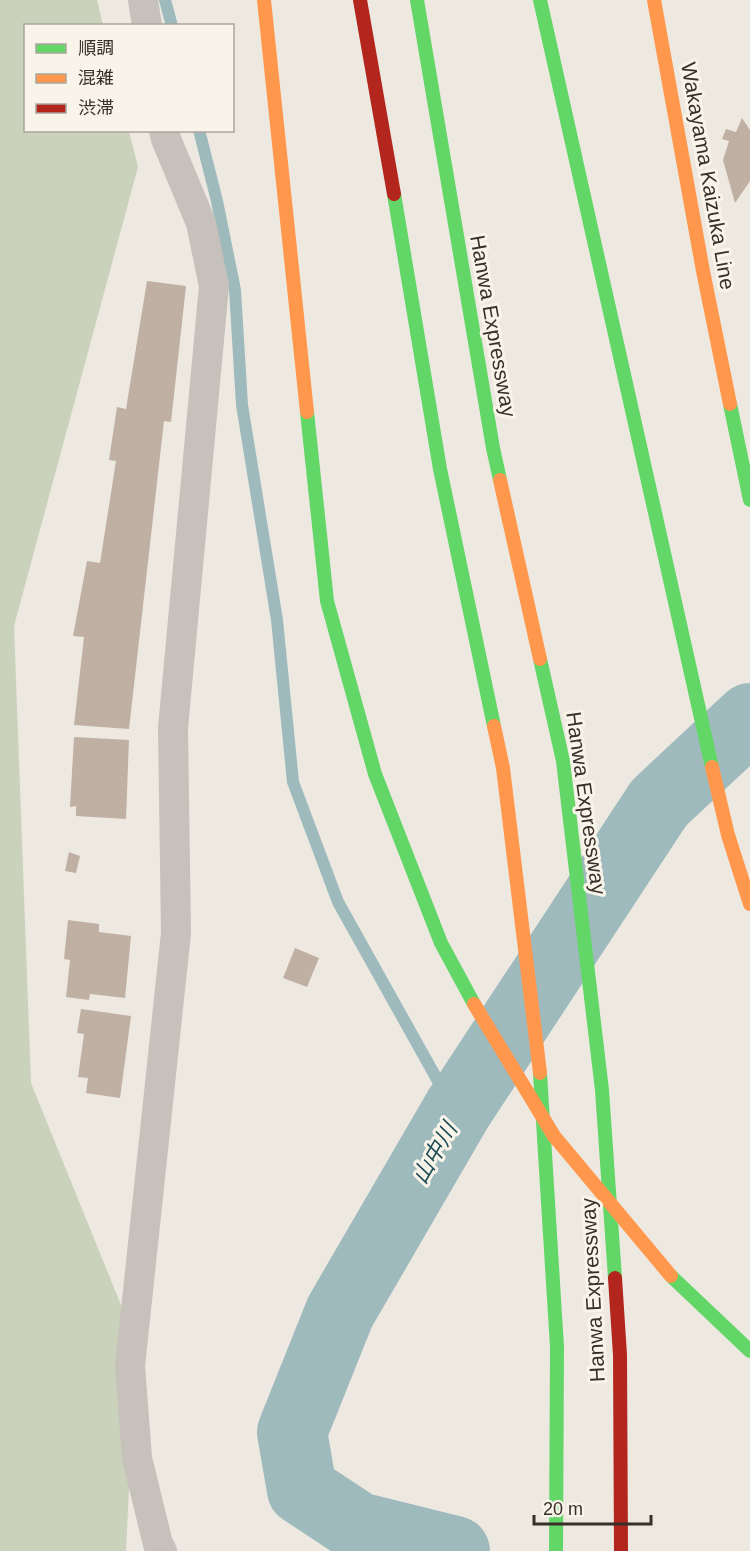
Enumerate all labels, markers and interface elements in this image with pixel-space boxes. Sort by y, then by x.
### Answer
legend [24,24,234,132]
text: 順調 [78,38,114,58]
street label: Wakayama Kaizuka Line [677,60,740,291]
text: 混雑 [78,68,114,88]
text: 渋滞 [78,98,114,118]
street label: Hanwa Expressway [466,233,521,419]
street label: Hanwa Expressway [562,710,611,896]
water label: 山中川 [407,1117,463,1188]
street label: Hanwa Expressway [576,1197,609,1383]
scale bar [534,1488,651,1526]
text: 20 m [543,1499,583,1519]

